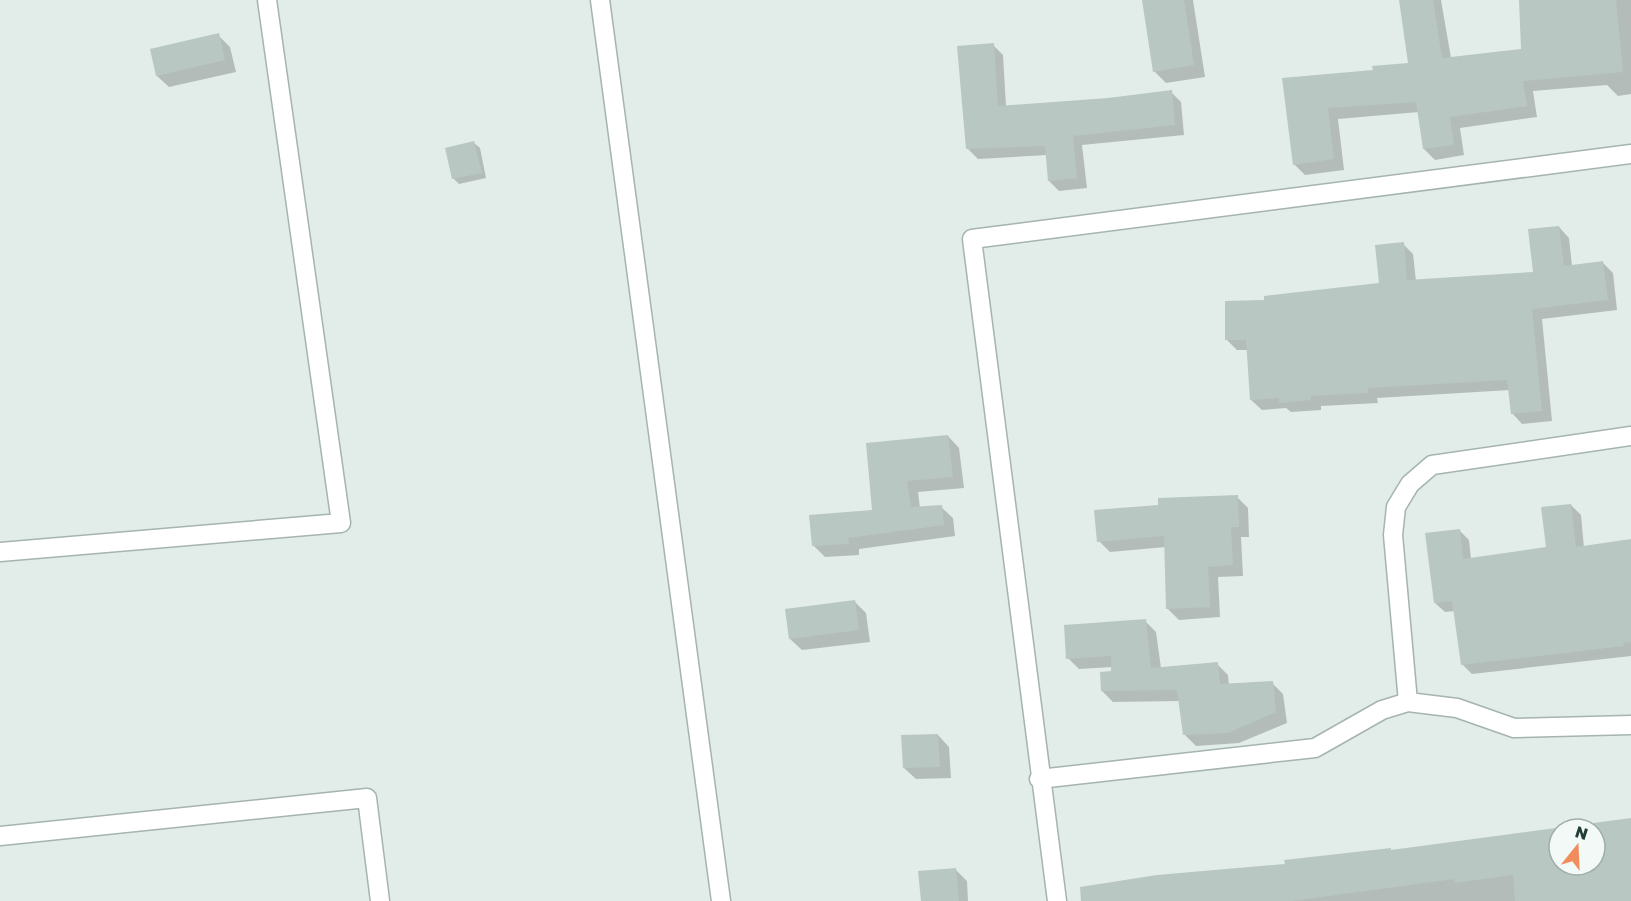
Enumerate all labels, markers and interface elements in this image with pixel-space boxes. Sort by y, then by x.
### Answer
north arrow [1547,817,1607,877]
text: N [1573,821,1591,844]

